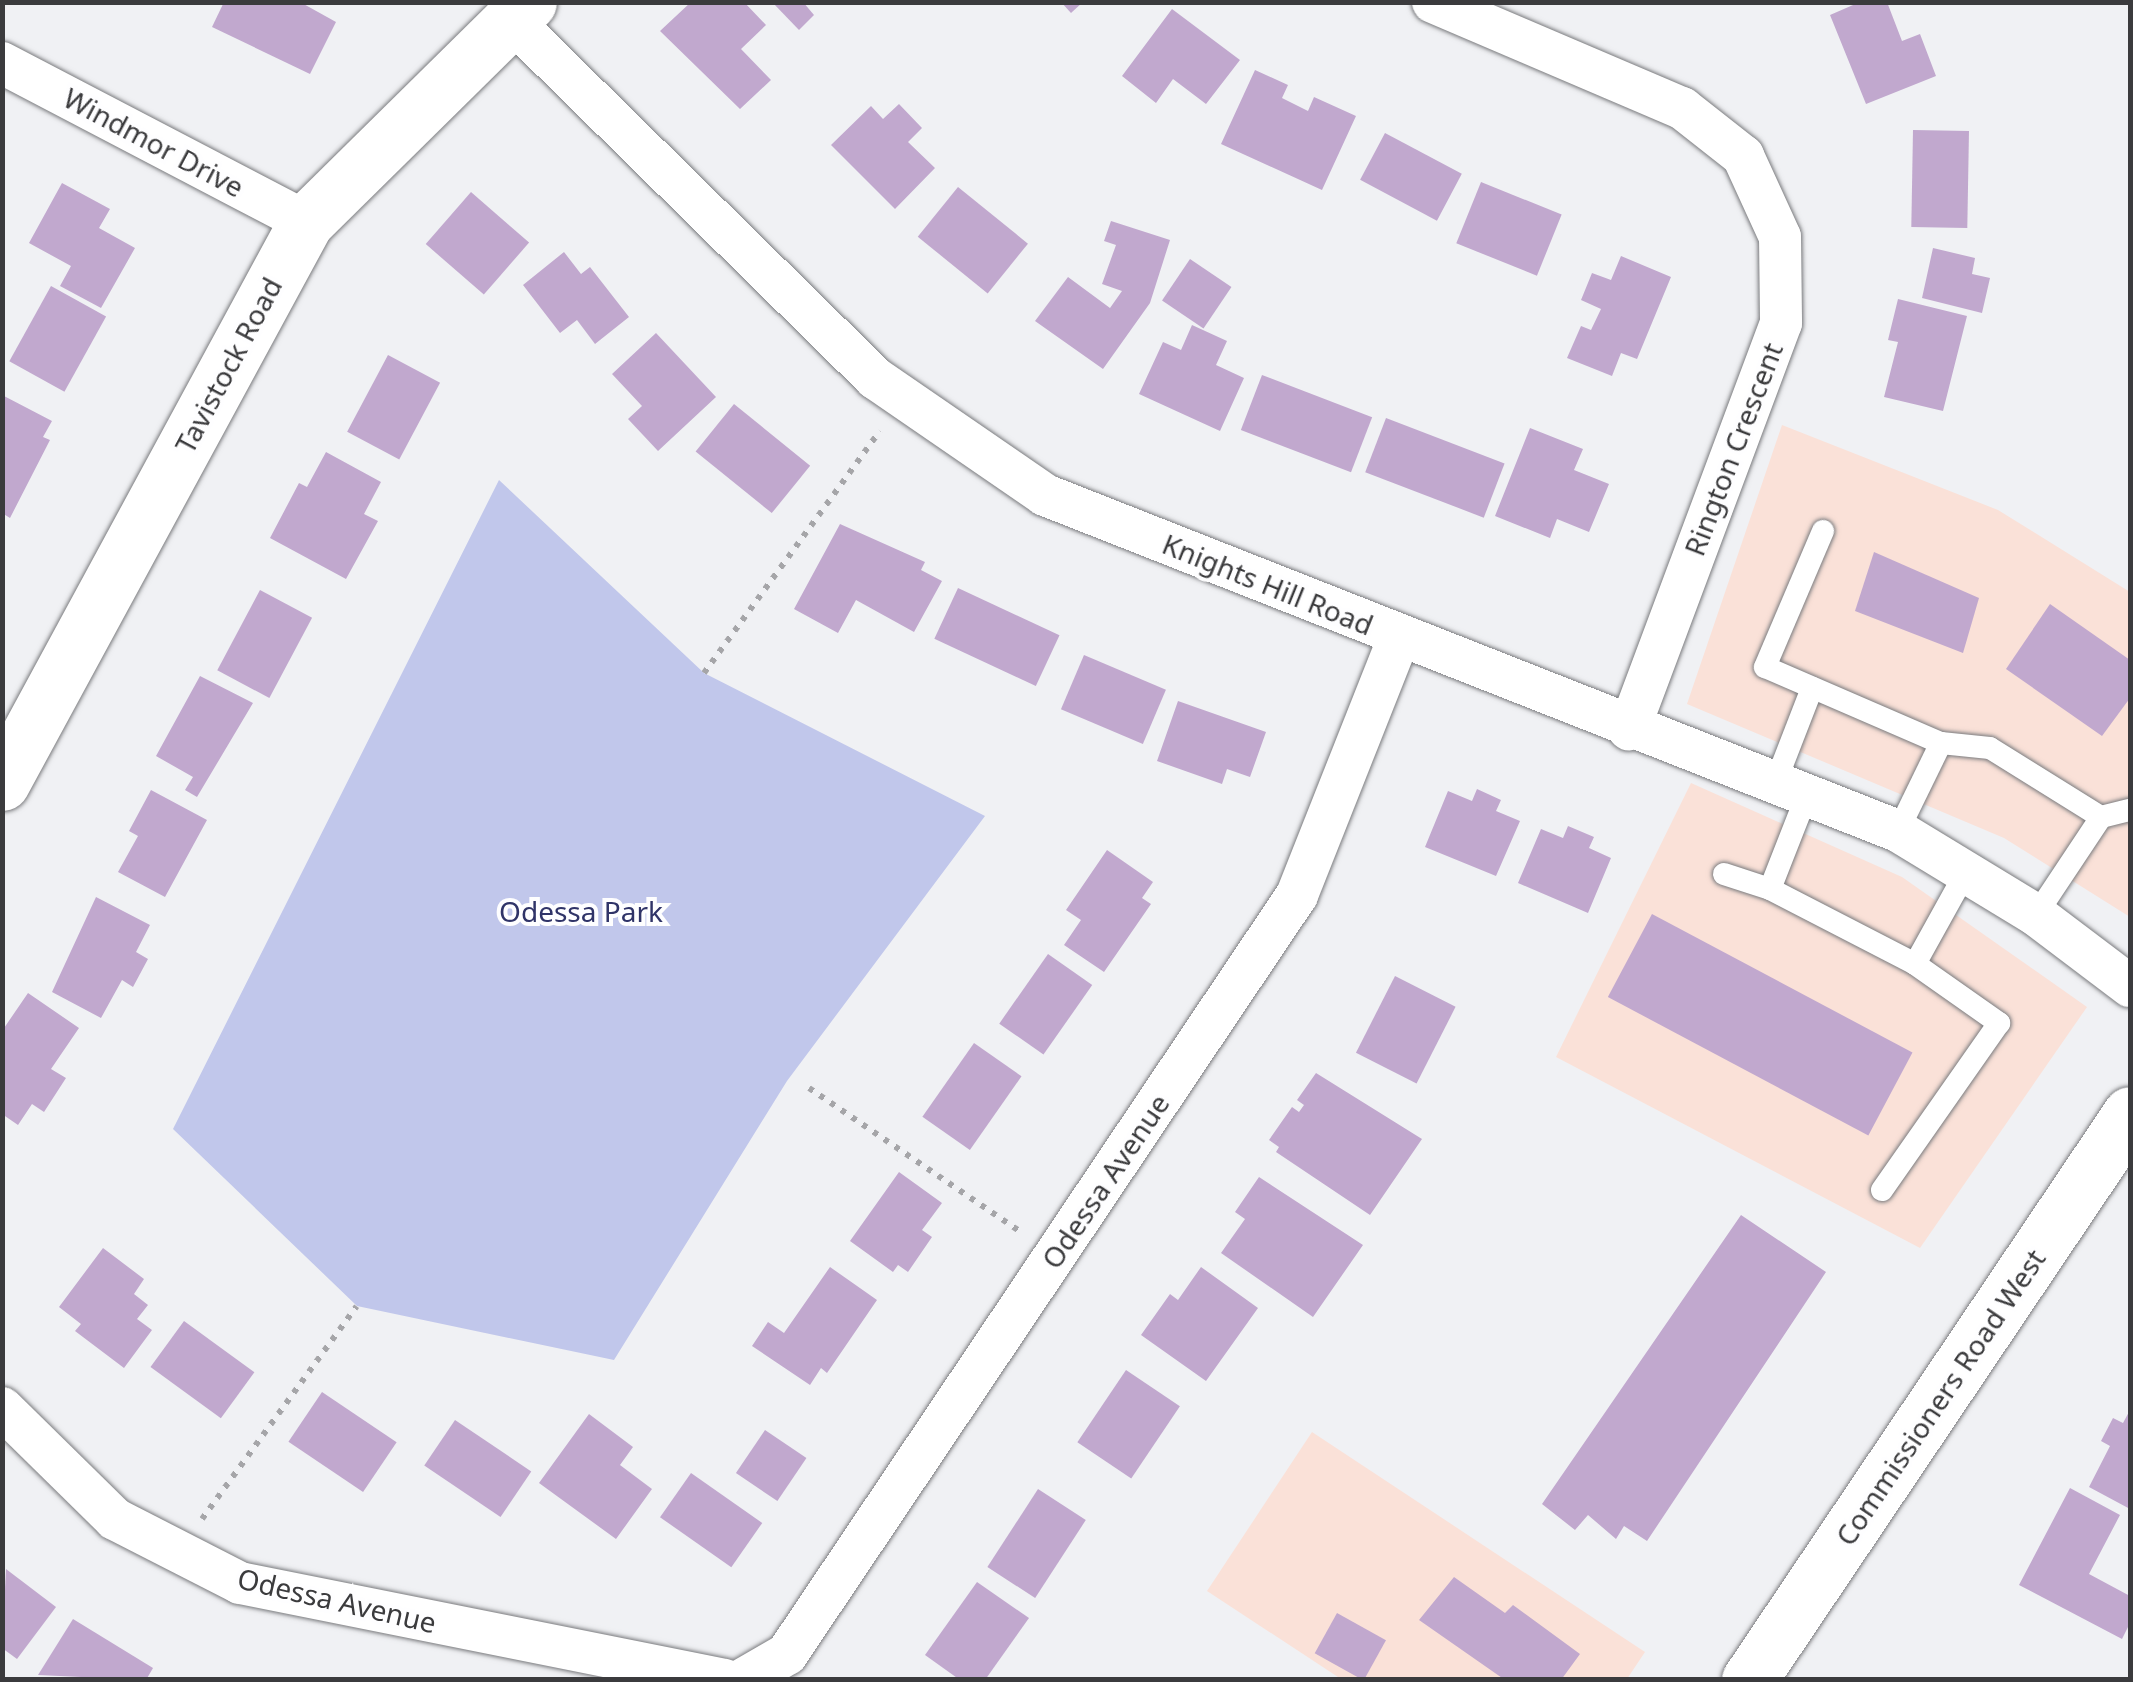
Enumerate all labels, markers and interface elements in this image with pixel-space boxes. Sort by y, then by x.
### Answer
street label: Windmor Drive [58,80,250,204]
street label: Tavistock Road [168,272,288,458]
street label: Rington Crescent [1677,338,1789,560]
street label: Knights Hill Road [1158,526,1378,642]
park label: Odessa Park [499,894,663,928]
street label: Odessa Avenue [1034,1087,1176,1275]
street label: Commissioners Road West [1828,1243,2052,1551]
street label: Odessa Avenue [234,1561,440,1639]

